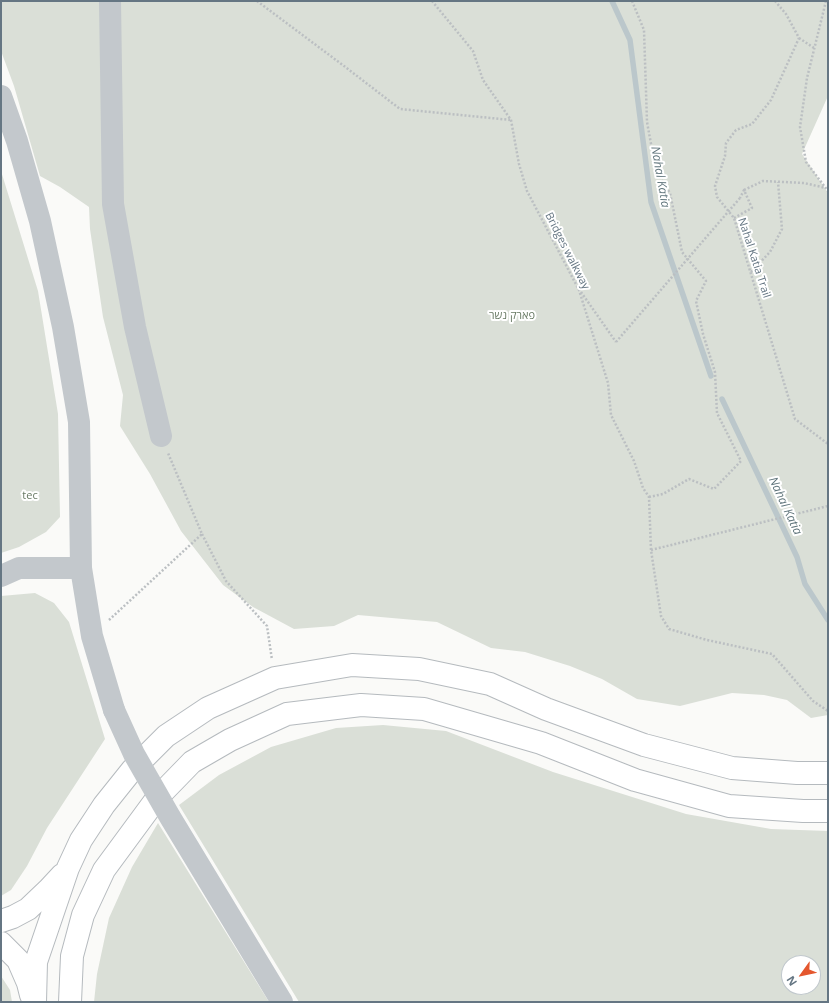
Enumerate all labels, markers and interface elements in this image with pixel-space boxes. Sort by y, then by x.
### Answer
water label: Nahal Katia [647,145,673,209]
street label: Bridges walkway [542,210,592,292]
street label: Nahal Katia Trail [735,216,773,300]
park label: פארק נשר [489,309,535,323]
water label: Nahal Katia [765,475,805,537]
park label: tec [22,489,38,503]
north arrow [781,955,821,995]
text: N [783,973,800,989]

